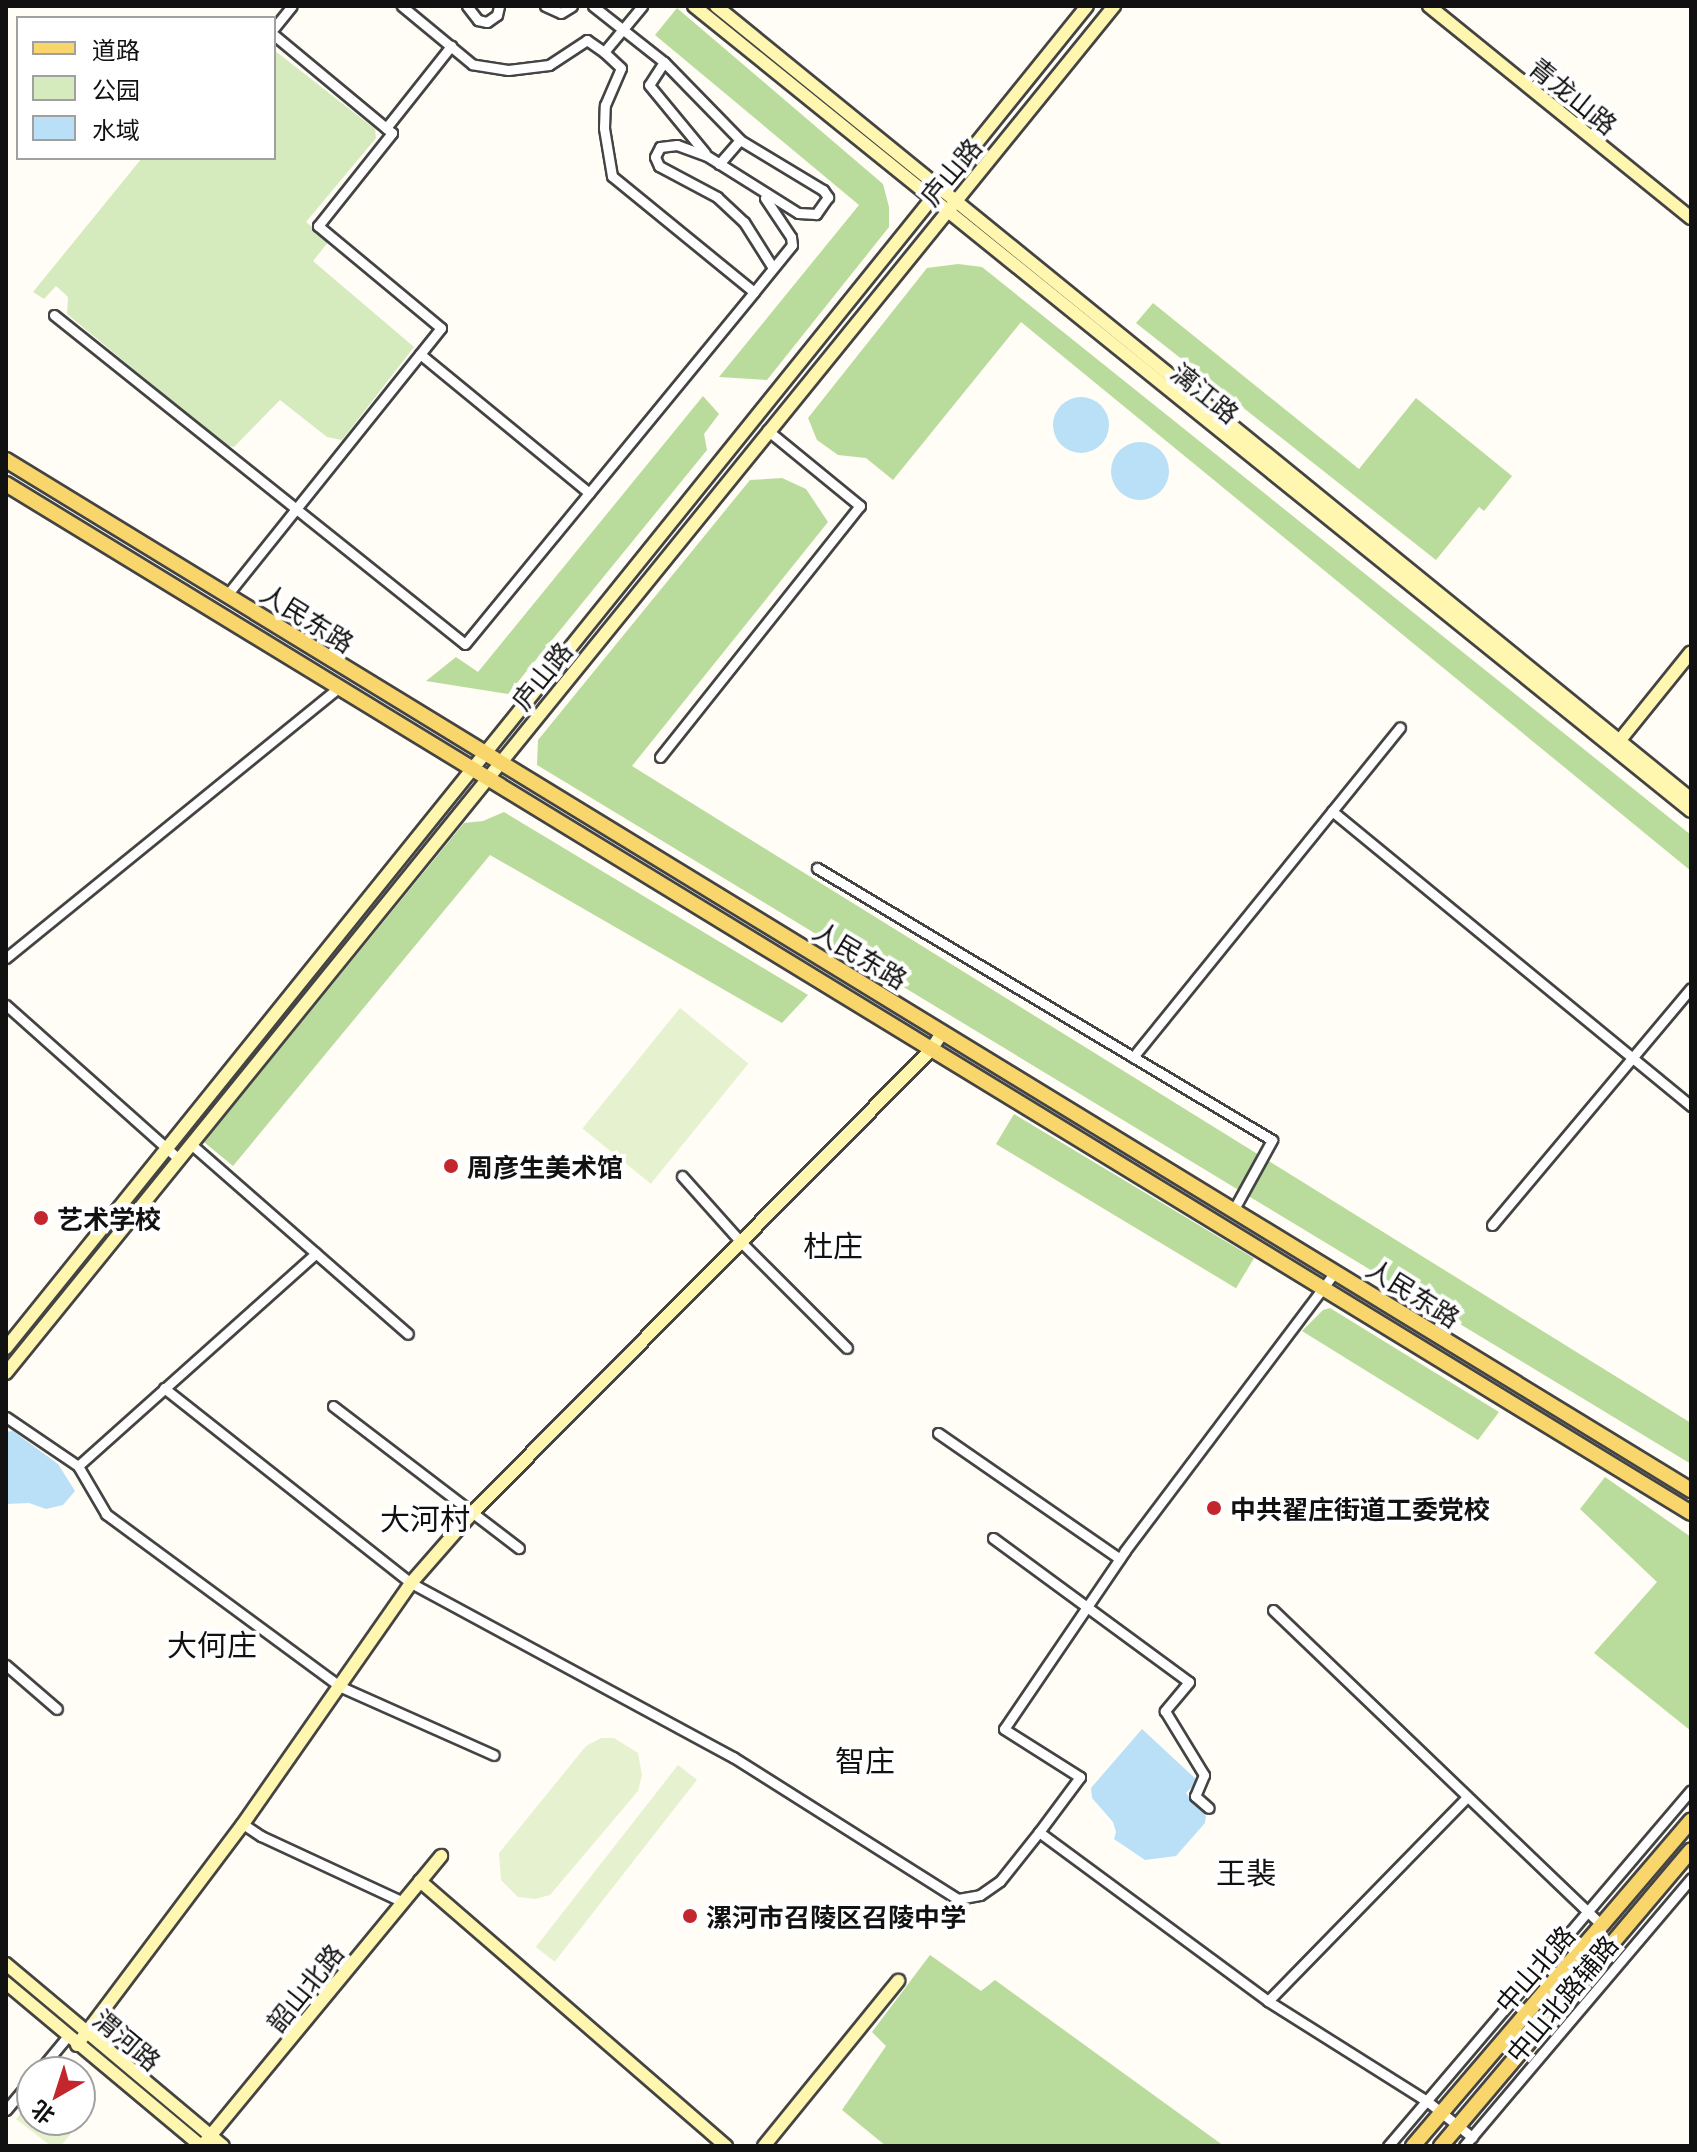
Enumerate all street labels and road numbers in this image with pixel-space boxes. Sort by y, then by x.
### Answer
street label: 青龙山路 [1524,50,1624,140]
street label: 庐山路 [913,131,987,211]
street label: 漓江路 [1166,355,1246,429]
street label: 人民东路 [256,576,360,658]
street label: 庐山路 [504,635,578,715]
street label: 人民东路 [808,914,914,994]
street label: 人民东路 [1362,1251,1466,1333]
street label: 中山北路 [1488,1919,1580,2017]
street label: 中山北路辅路 [1499,1928,1623,2068]
street label: 韶山北路 [259,1937,349,2037]
street label: 渭河路 [88,2002,168,2076]

